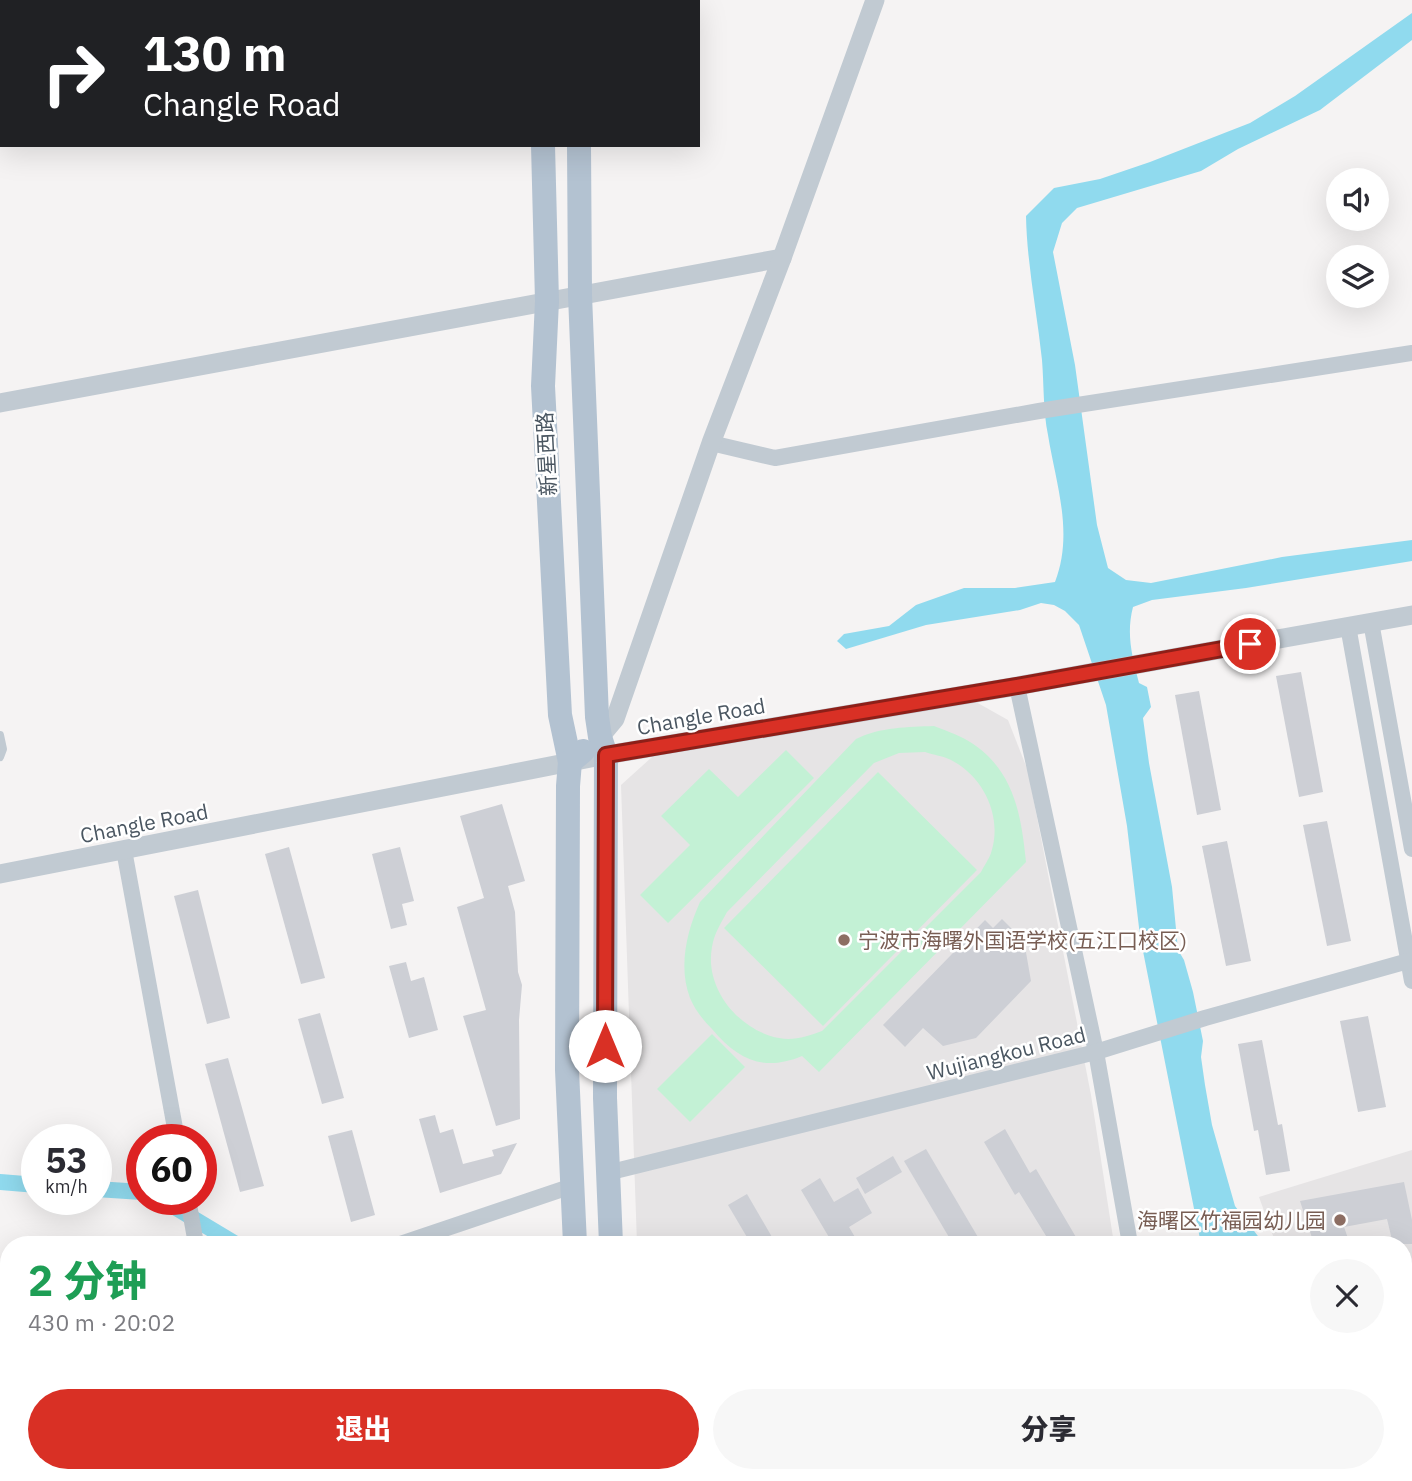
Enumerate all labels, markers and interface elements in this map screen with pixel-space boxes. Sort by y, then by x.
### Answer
text: 130 m [143,21,287,84]
icon: right [28,28,119,119]
text: Changle Road [143,83,341,125]
map controls [1326,168,1389,308]
button: sound [1326,168,1389,231]
button: layers [1326,245,1389,308]
street label: 新星西路 [530,411,562,497]
pin [1220,614,1280,674]
icon: arrive [1231,625,1269,663]
street label: Changle Road [635,691,767,741]
street label: Changle Road [78,797,210,849]
place label: 宁波市海曙外国语学校(五江口校区) [858,926,1187,954]
marker: 宁波市海曙外国语学校(五江口校区) [836,932,852,948]
position arrow [568,1009,642,1083]
street label: Wujiangkou Road [924,1020,1088,1086]
speed limit sign: 60 [126,1124,217,1215]
text: 53 [45,1137,88,1183]
text: km/h [45,1175,88,1198]
place label: 海曙区竹福园幼儿园 [1137,1206,1326,1234]
marker: 海曙区竹福园幼儿园 [1332,1212,1348,1228]
text: 2 分钟 [28,1253,147,1308]
button: close [1310,1259,1384,1333]
text: 430 m · 20:02 [28,1307,175,1337]
button: 退出 [28,1389,699,1469]
button: 分享 [713,1389,1384,1469]

